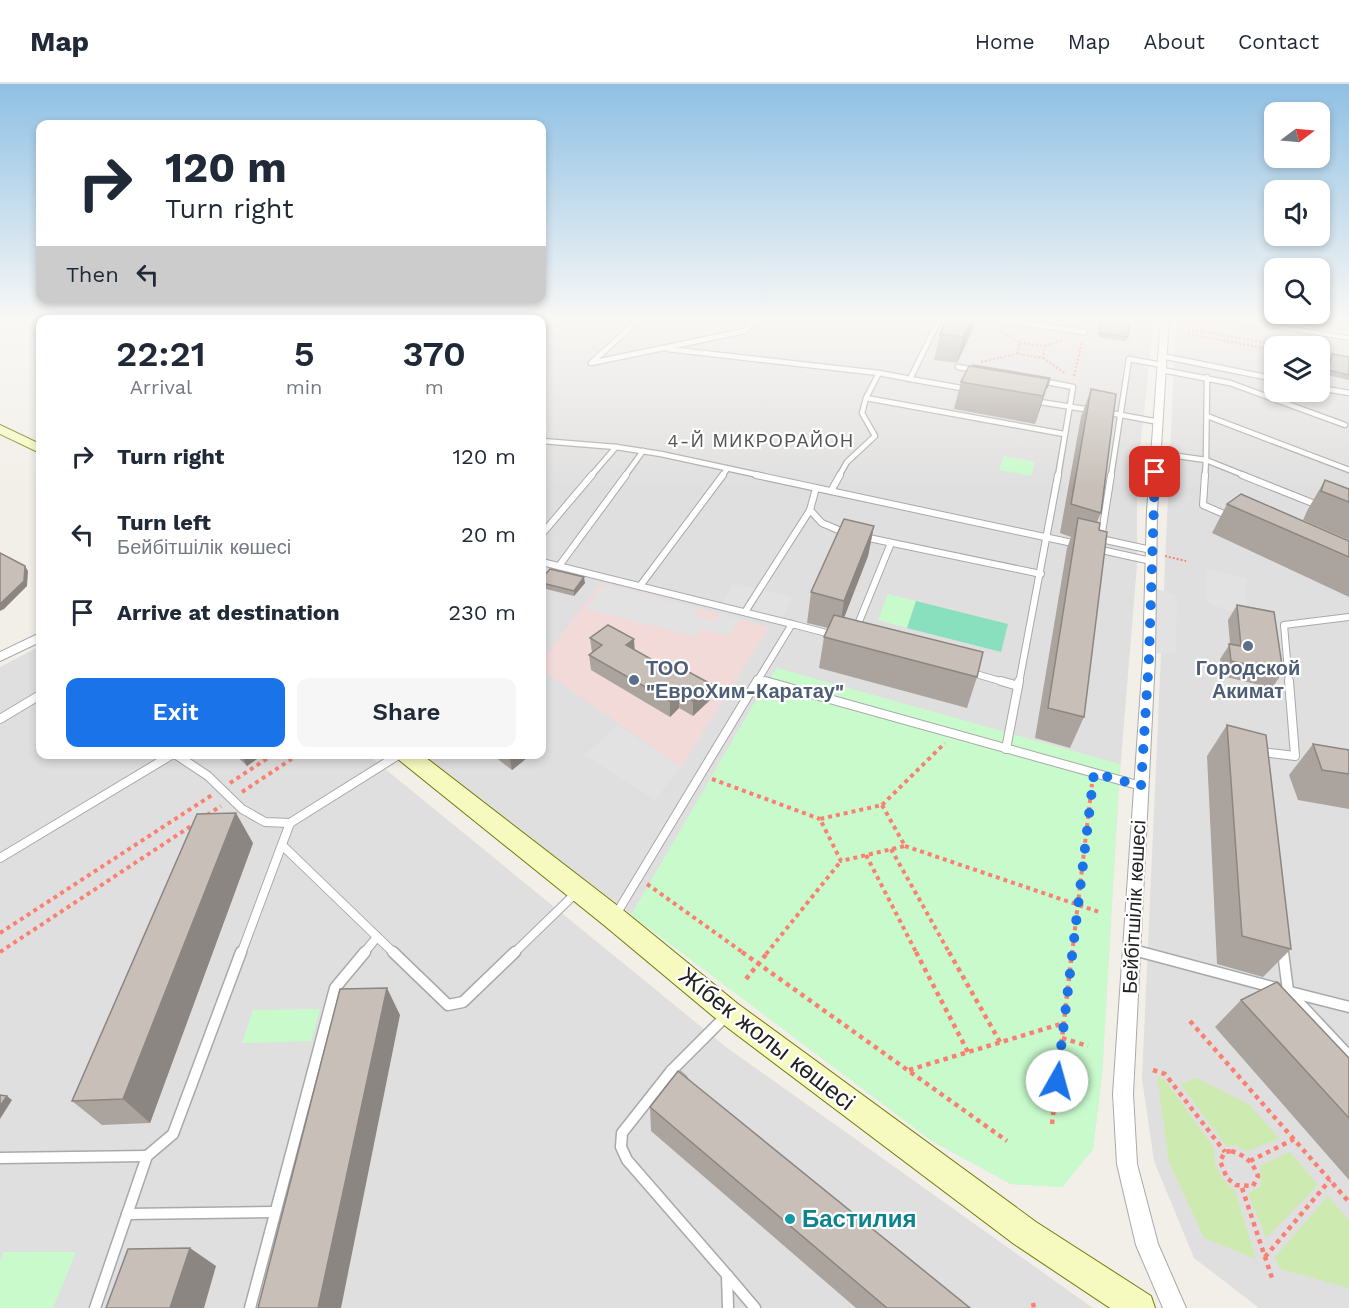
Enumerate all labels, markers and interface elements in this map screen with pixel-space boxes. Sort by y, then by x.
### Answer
text: Map [30,25,89,58]
text: Home [975,29,1035,54]
text: Map [1068,29,1111,54]
text: About [1144,29,1205,54]
text: Contact [1238,29,1319,54]
north arrow [1264,102,1330,168]
map controls [1264,102,1330,402]
text: 120 m [165,143,287,192]
icon: right [66,144,144,222]
button: sound [1264,180,1330,246]
text: Turn right [165,193,294,225]
icon: left [131,258,164,291]
button: search [1264,258,1330,324]
text: Then [66,262,119,287]
text: 22:21 [116,333,206,375]
text: 5 [294,333,315,375]
text: 370 [403,333,466,375]
button: layers [1264,336,1330,402]
text: Arrival [130,375,192,399]
text: min [286,375,323,399]
text: m [425,375,444,399]
district label: 4-Й МИКРОРАЙОН [667,430,855,451]
icon: right [66,440,99,473]
text: Turn right [117,444,224,469]
text: 120 m [452,444,516,469]
pin [1129,446,1180,497]
icon: arrive [1138,455,1171,488]
text: Turn left [117,510,211,535]
icon: left [66,518,99,551]
text: 20 m [461,522,516,547]
text: Бейбітшілік көшесі [117,535,291,559]
icon: arrive [66,596,99,629]
text: Arrive at destination [117,600,340,625]
text: 230 m [448,600,516,625]
marker: Городской Акимат [1241,639,1255,653]
place label: ТОО "ЕвроХим-Каратау" [646,656,844,703]
place label: Городской Акимат [1196,656,1300,703]
marker: ТОО "ЕвроХим-Каратау" [627,673,641,687]
button: Exit [66,678,285,747]
button: Share [297,678,516,747]
street label: Бейбітшілік көшесі [1117,819,1151,995]
street label: Жібек жолы көшесі [674,962,860,1116]
position arrow [1025,1049,1089,1113]
place label: Бастилия [802,1205,916,1233]
marker: Бастилия [783,1212,797,1226]

